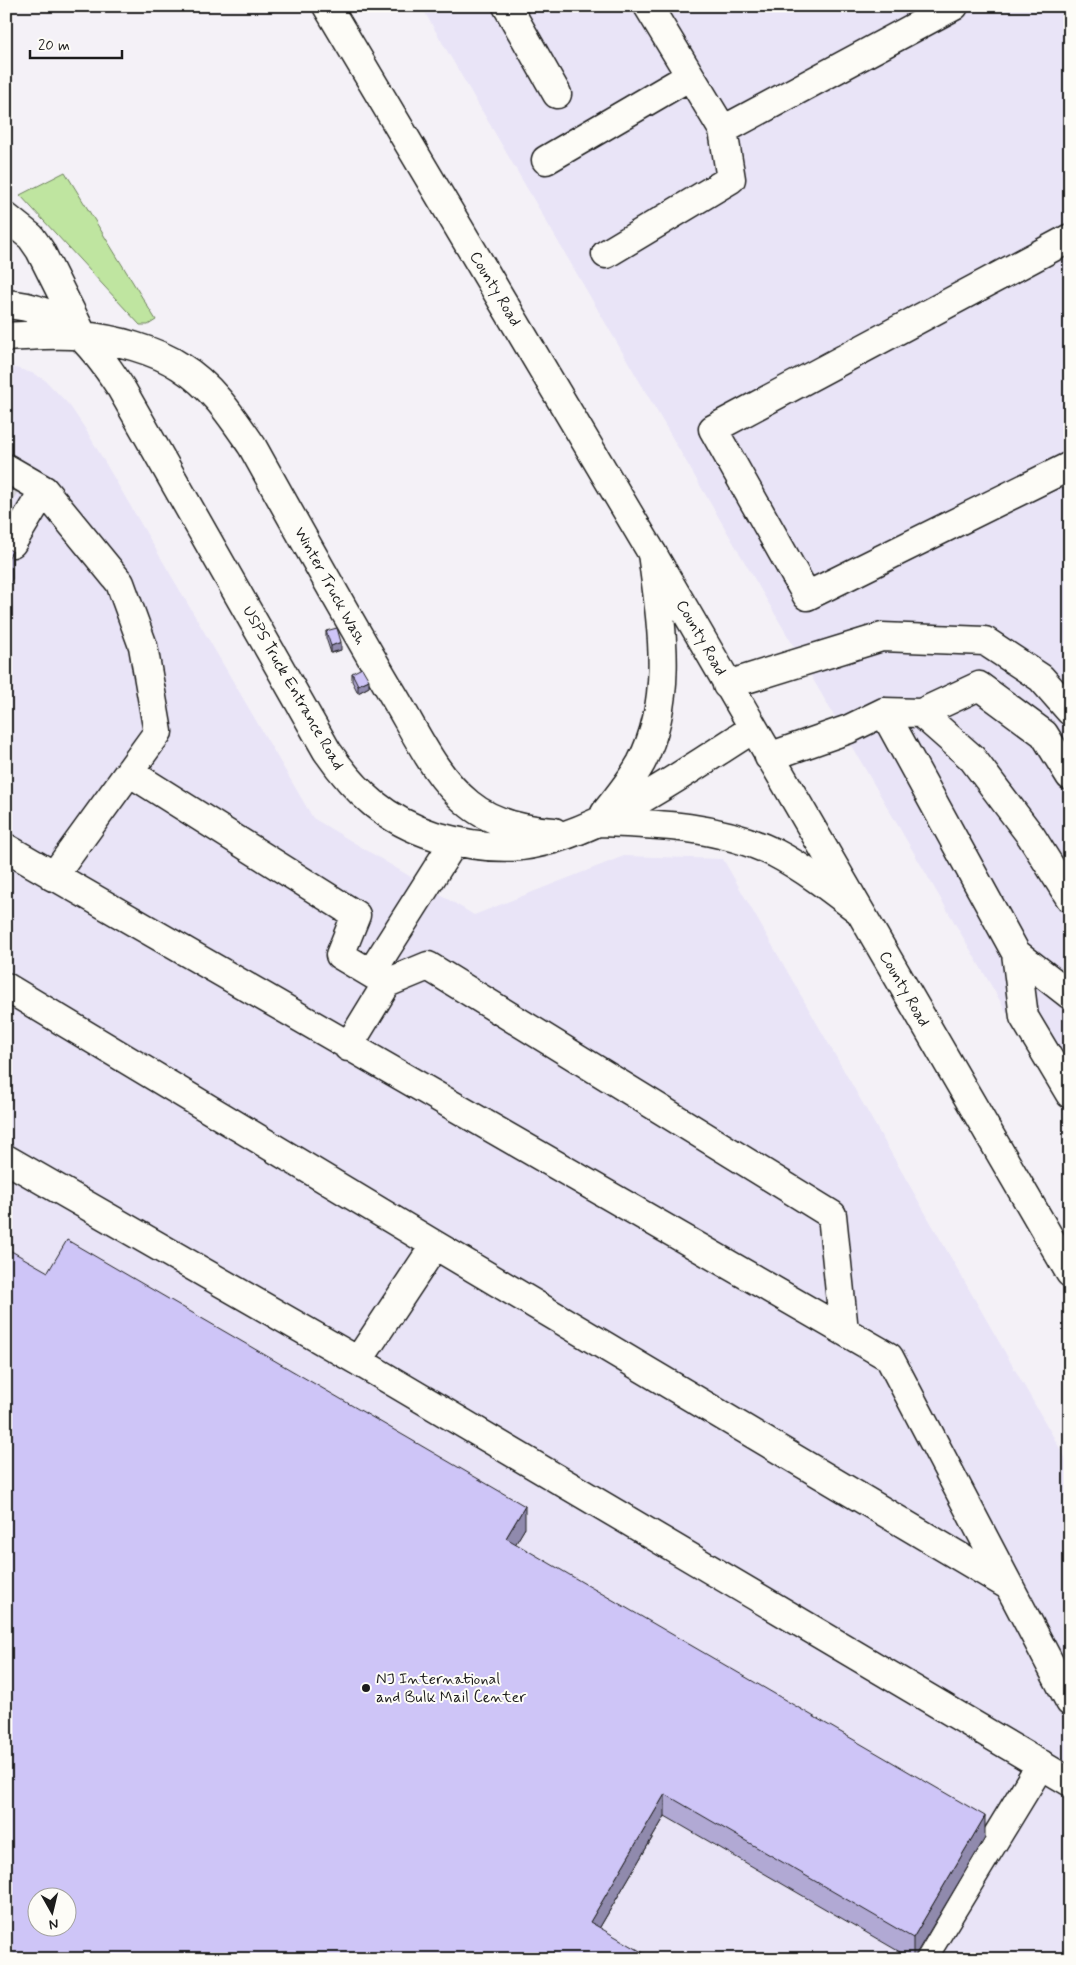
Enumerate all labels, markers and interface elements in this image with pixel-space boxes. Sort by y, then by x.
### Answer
scale bar [30,28,122,60]
text: 20 m [38,36,70,56]
street label: County Road [464,247,526,331]
street label: Winter Truck Wash [289,523,371,649]
street label: County Road [671,596,731,680]
street label: USPS Truck Entrance Road [237,602,349,774]
street label: County Road [874,947,934,1031]
place label: NJ International and Bulk Mail Center [376,1669,526,1708]
marker: NJ International and Bulk Mail Center [360,1682,372,1694]
north arrow [28,1888,78,1938]
text: N [48,1914,60,1933]

